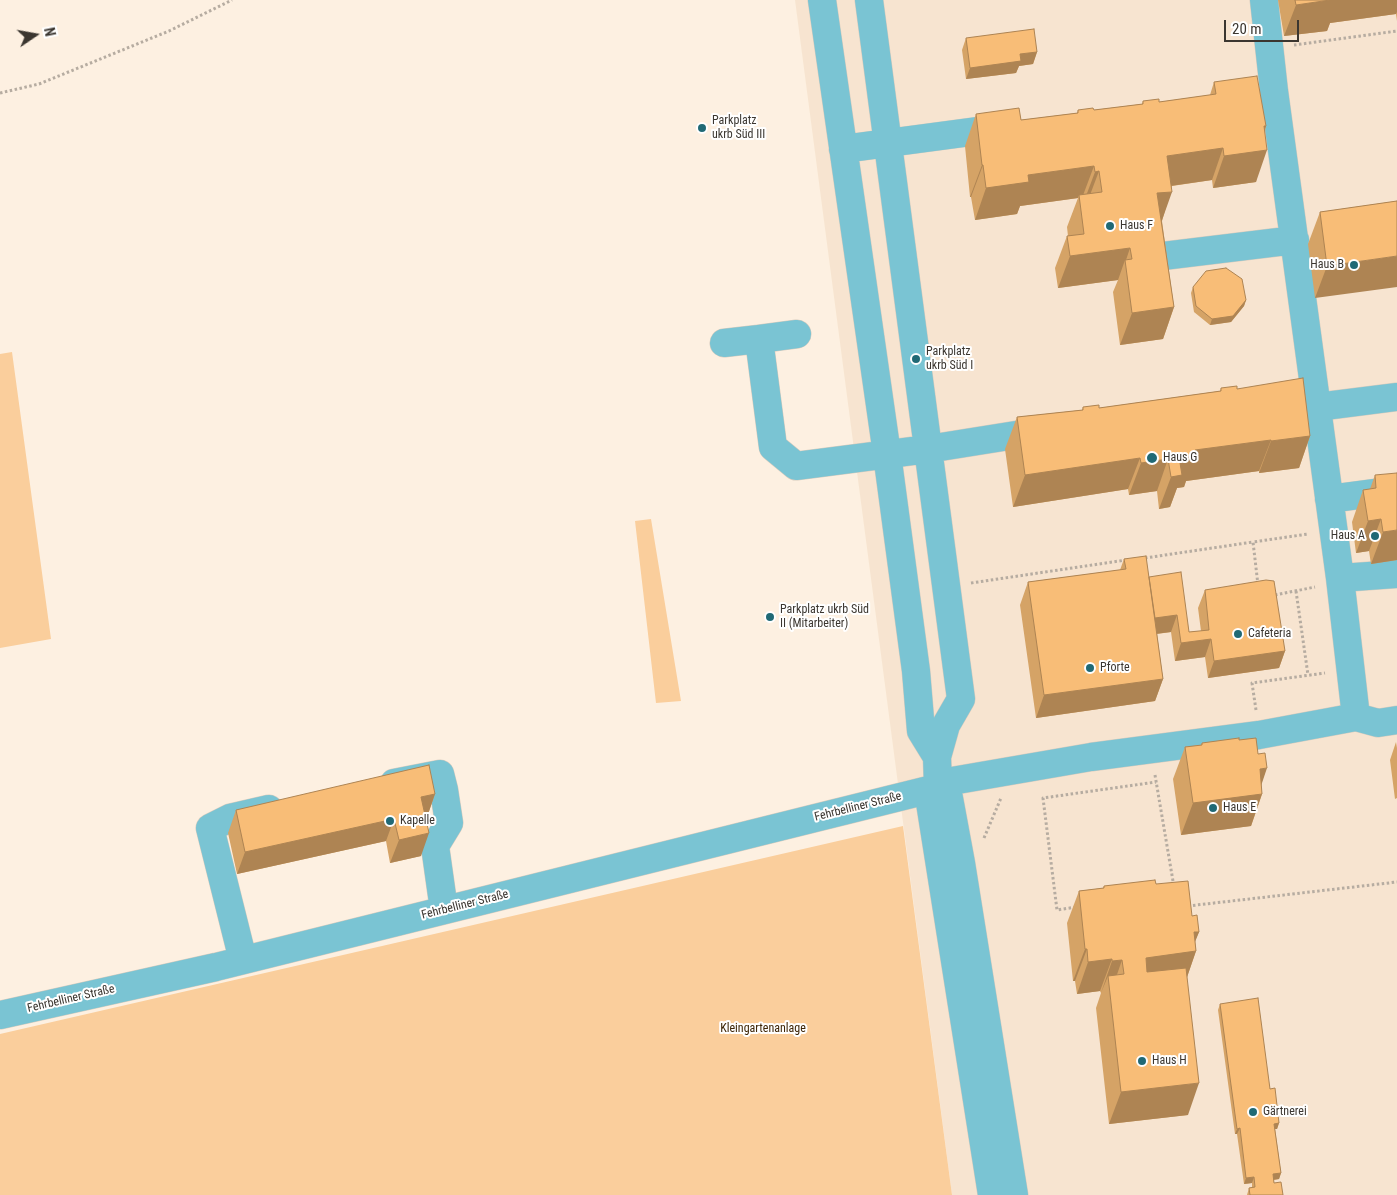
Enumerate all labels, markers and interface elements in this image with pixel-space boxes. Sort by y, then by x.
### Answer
north arrow [10,10,60,60]
scale bar [1227,10,1302,42]
text: 20 m [1232,20,1262,38]
text: N [41,26,58,38]
place label: Parkplatz ukrb Süd III [712,114,765,142]
marker: Parkplatz ukrb Süd III [696,122,708,134]
place label: Haus F [1120,219,1153,233]
marker: Haus F [1104,220,1116,232]
place label: Haus B [1310,258,1344,272]
marker: Haus B [1348,259,1360,271]
place label: Parkplatz ukrb Süd I [926,345,973,373]
marker: Parkplatz ukrb Süd I [910,353,922,365]
marker: Haus G [1145,451,1159,465]
place label: Haus G [1163,451,1197,465]
place label: Haus A [1331,529,1365,543]
marker: Haus A [1369,530,1381,542]
place label: Parkplatz ukrb Süd II (Mitarbeiter) [780,603,869,631]
marker: Parkplatz ukrb Süd II (Mitarbeiter) [764,611,776,623]
place label: Cafeteria [1248,627,1291,641]
marker: Cafeteria [1232,628,1244,640]
place label: Pforte [1100,661,1130,675]
marker: Pforte [1084,662,1096,674]
street label: Fehrbelliner Straße [813,789,903,825]
place label: Haus E [1223,801,1256,815]
marker: Haus E [1207,802,1219,814]
place label: Kapelle [400,814,435,828]
marker: Kapelle [384,815,396,827]
street label: Fehrbelliner Straße [420,887,510,923]
street label: Fehrbelliner Straße [26,982,116,1016]
park label: Kleingartenanlage [720,1022,806,1036]
place label: Haus H [1152,1054,1187,1068]
marker: Haus H [1136,1055,1148,1067]
place label: Gärtnerei [1263,1105,1307,1119]
marker: Gärtnerei [1247,1106,1259,1118]

